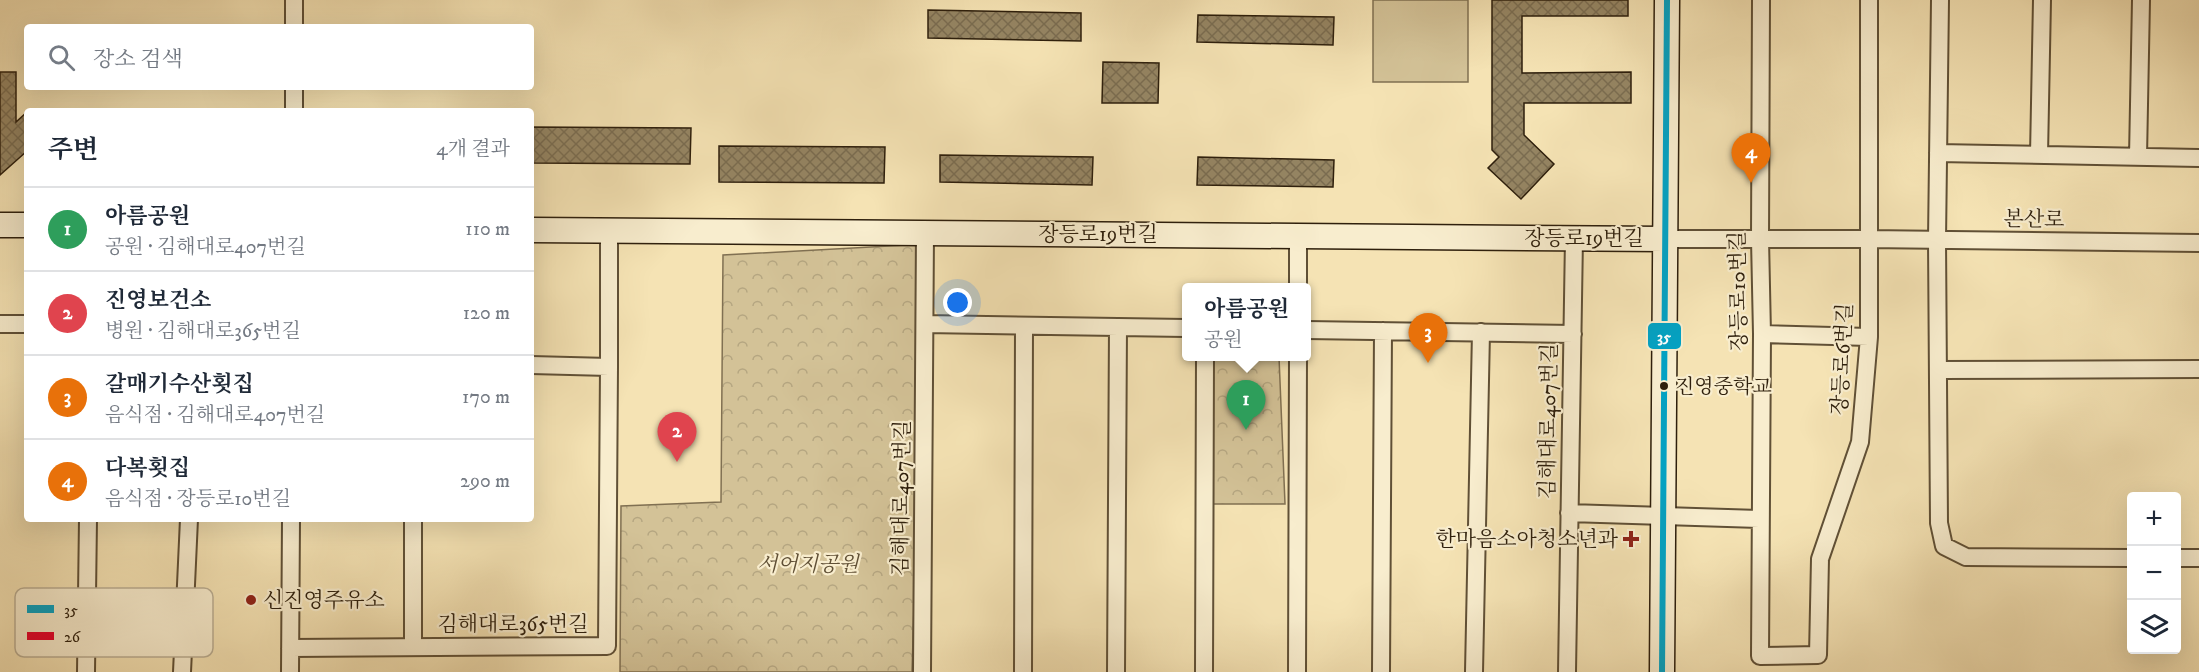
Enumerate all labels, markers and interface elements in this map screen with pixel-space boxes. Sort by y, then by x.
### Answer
search box [24,24,534,90]
icon: search [45,41,78,74]
text: 장소 검색 [93,46,183,73]
text: 주변 [48,134,98,167]
pin: 4 [1732,134,1770,183]
text: 4개 결과 [436,137,510,162]
text: 아름공원 [105,203,190,230]
street label: 본산로 [2003,206,2065,234]
text: 1 [64,217,71,242]
text: 110 m [465,217,510,242]
street label: 장등로19번길 [1038,222,1158,248]
street label: 장등로19번길 [1524,226,1644,252]
street label: 장등로10번길 [1725,231,1753,351]
text: 공원 · 김해대로407번길 [105,235,306,260]
popup [1182,283,1311,361]
text: 진영보건소 [105,287,211,314]
your location [943,288,972,317]
text: 아름공원 [1204,296,1289,323]
text: 2 [63,301,72,326]
text: 120 m [463,301,510,326]
street label: 장등로6번길 [1827,302,1859,416]
pin: 3 [1408,314,1448,363]
text: 병원 · 김해대로365번길 [105,319,301,344]
line badge: 35 [1647,322,1682,350]
text: 35 [1657,327,1671,347]
text: 공원 [1204,328,1243,353]
street label: 김해대로407번길 [1535,343,1563,499]
text: 갈매기수산횟집 [105,371,254,398]
place label: 진영중학교 [1675,375,1772,400]
pin: 1 [1226,380,1266,430]
marker: 진영중학교 [1658,380,1670,392]
text: 3 [64,385,71,410]
text: 170 m [462,385,510,410]
text: 음식점 · 김해대로407번길 [105,403,325,428]
pin: 2 [658,412,696,462]
street label: 김해대로407번길 [888,420,916,576]
text: 다복횟집 [105,455,190,482]
text: 4 [62,469,73,494]
text: 290 m [460,469,510,494]
text: 음식점 · 장등로10번길 [105,487,291,512]
map controls [2127,492,2181,654]
button: + [2127,492,2181,546]
place label: 한마음소아청소년과 [1435,527,1619,553]
marker: 한마음소아청소년과 [1622,530,1640,548]
button: − [2127,546,2181,600]
park label: 서어지공원 [757,552,860,578]
legend [15,588,213,657]
place label: 신진영주유소 [263,588,385,614]
marker: 신진영주유소 [244,593,258,607]
text: 35 [64,600,78,620]
button: layers [2127,600,2181,654]
street label: 김해대로365번길 [438,612,588,638]
text: 26 [64,627,81,647]

